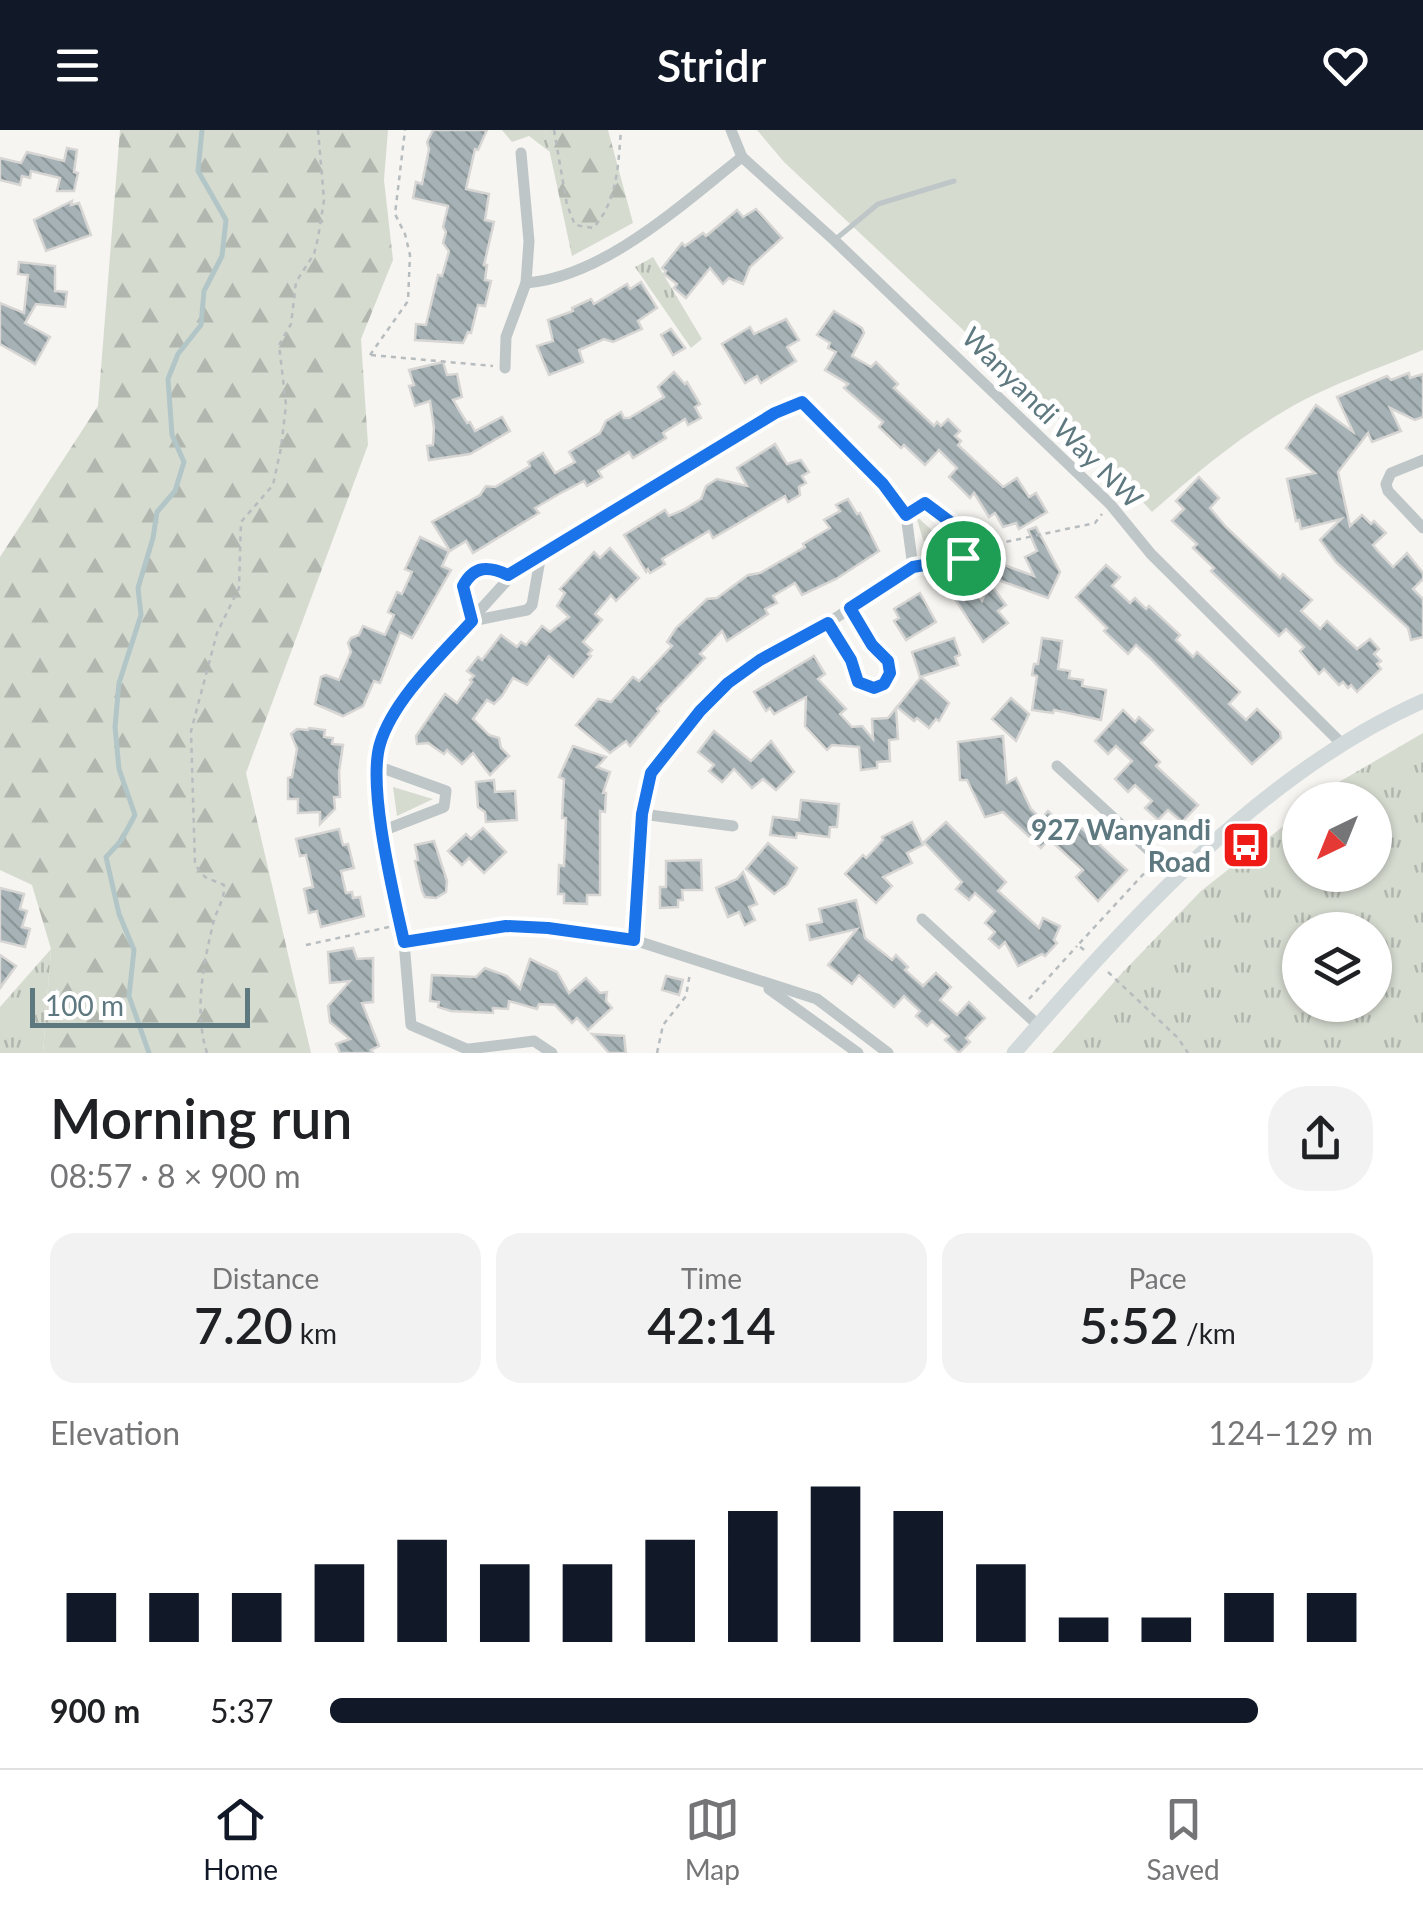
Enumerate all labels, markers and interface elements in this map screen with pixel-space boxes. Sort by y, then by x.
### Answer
icon: menu [50,38,105,93]
text: Stridr [657,38,766,92]
icon: heart [1318,38,1373,93]
street label: Wanyandi Way NW [956,320,1151,515]
pin [921,516,1006,601]
icon: arrive [936,531,991,586]
north arrow [1282,782,1392,892]
map controls [1282,782,1392,1022]
place label: 927 Wanyandi Road [1031,812,1211,878]
bus stop icon: 927 Wanyandi Road [1220,819,1272,871]
button: layers [1282,912,1392,1022]
scale bar [30,983,250,1028]
text: 100 m [45,988,124,1022]
text: Morning run [50,1085,352,1151]
button: share [1268,1086,1373,1191]
text: 08:57 · 8 × 900 m [50,1156,301,1195]
text: Distance [212,1261,319,1295]
text: Time [681,1261,742,1295]
text: Pace [1128,1261,1187,1295]
text: 7.20 [194,1295,293,1355]
text: 42:14 [647,1295,776,1355]
text: 5:52 [1079,1295,1179,1355]
text: km [293,1316,337,1350]
text: /km [1179,1316,1236,1350]
text: Elevation [50,1413,180,1452]
text: 124–129 m [1209,1413,1373,1452]
text: 900 m [50,1691,140,1730]
text: 5:37 [210,1691,274,1730]
tab: Home [203,1792,278,1886]
tab: Map [685,1792,740,1886]
tab: Saved [1147,1792,1220,1886]

